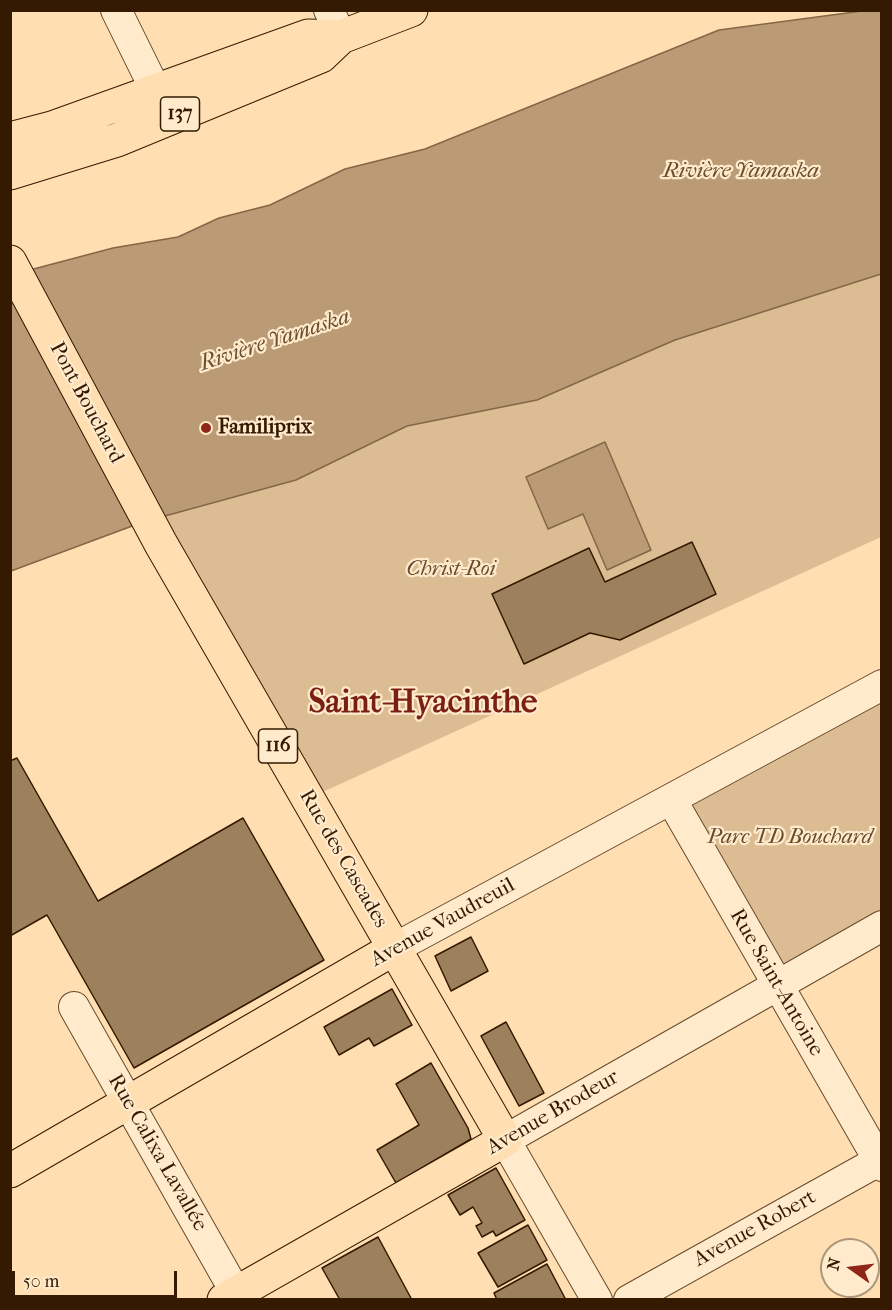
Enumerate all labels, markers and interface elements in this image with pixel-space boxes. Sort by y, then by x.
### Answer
road number: 137 [160,97,200,131]
water label: Rivière Yamaska [663,159,819,185]
water label: Rivière Yamaska [197,304,353,378]
street label: Pont Bouchard [44,338,128,468]
place label: Familiprix [218,415,312,441]
marker: Familiprix [199,421,213,435]
park label: Christ-Roi [406,557,496,583]
district label: Saint-Hyacinthe [309,684,537,724]
road number: 116 [258,729,298,763]
street label: Rue des Cascades [293,785,393,933]
park label: Parc TD Bouchard [708,825,872,851]
street label: Avenue Vaudreuil [367,873,519,973]
street label: Rue Saint-Antoine [724,905,828,1061]
street label: Avenue Brodeur [483,1065,623,1161]
street label: Rue Calixa Lavallée [102,1070,212,1236]
street label: Avenue Robert [690,1185,820,1273]
north arrow [820,1238,880,1298]
text: N [823,1256,845,1272]
scale bar [15,1259,180,1297]
text: 50 m [23,1271,59,1292]

